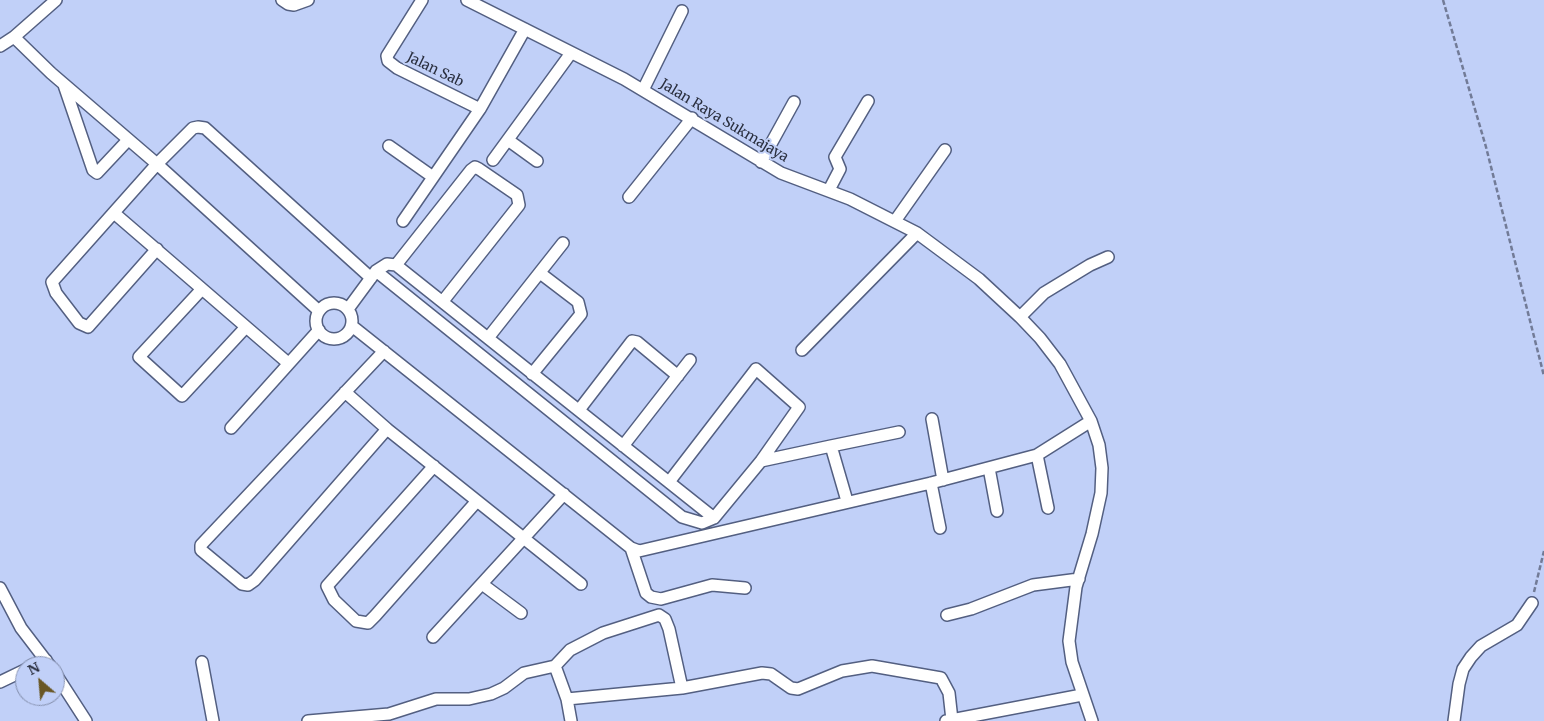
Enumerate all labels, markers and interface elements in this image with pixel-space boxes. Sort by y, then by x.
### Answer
street label: Jalan Sab [404,49,466,91]
street label: Jalan Raya Sukmajaya [657,76,791,166]
north arrow [15,656,65,706]
text: N [25,658,43,679]

